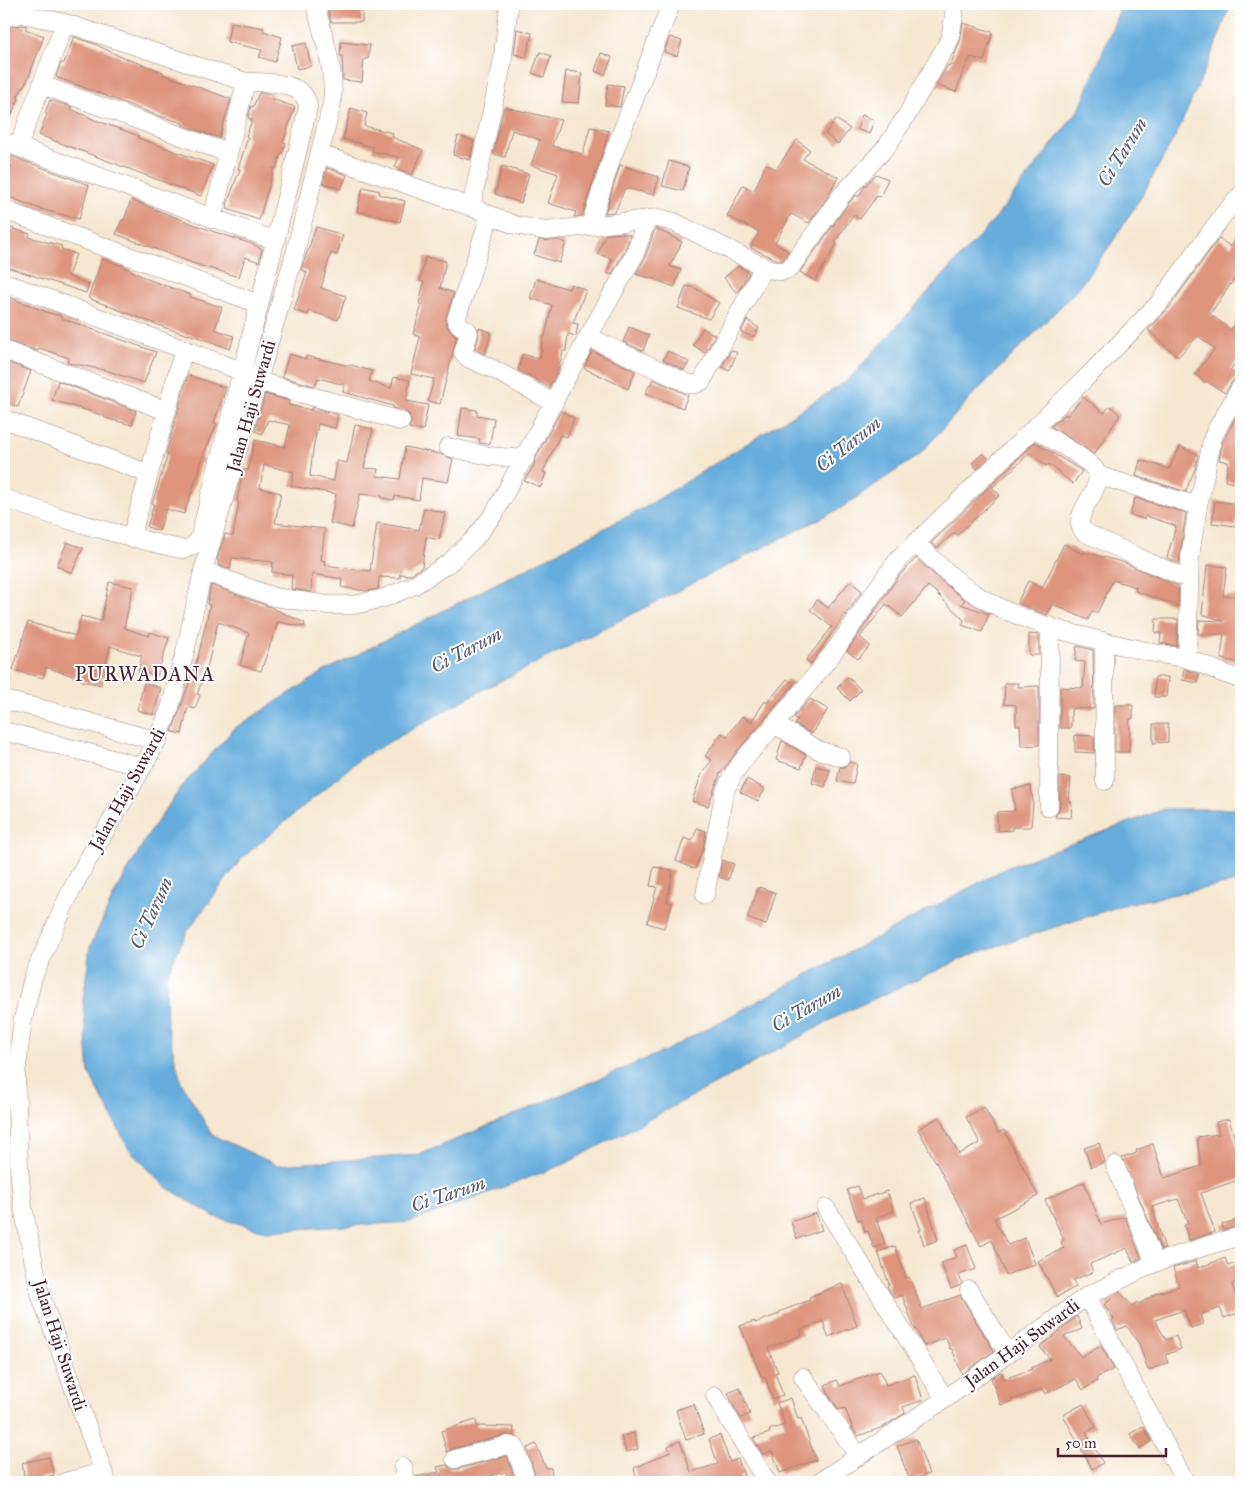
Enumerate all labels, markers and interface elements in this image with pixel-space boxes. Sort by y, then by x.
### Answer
water label: Ci Tarum [1092,113,1152,191]
street label: Jalan Haji Suwardi [221,337,281,477]
water label: Ci Tarum [811,411,885,477]
water label: Ci Tarum [427,622,505,678]
district label: PURWADANA [75,662,215,686]
street label: Jalan Haji Suwardi [83,724,171,856]
water label: Ci Tarum [124,873,178,953]
water label: Ci Tarum [767,979,845,1037]
water label: Ci Tarum [408,1171,488,1217]
street label: Jalan Haji Suwardi [27,1275,92,1414]
street label: Jalan Haji Suwardi [959,1294,1084,1394]
scale bar [1058,1426,1165,1458]
text: 50 m [1065,1434,1097,1452]

